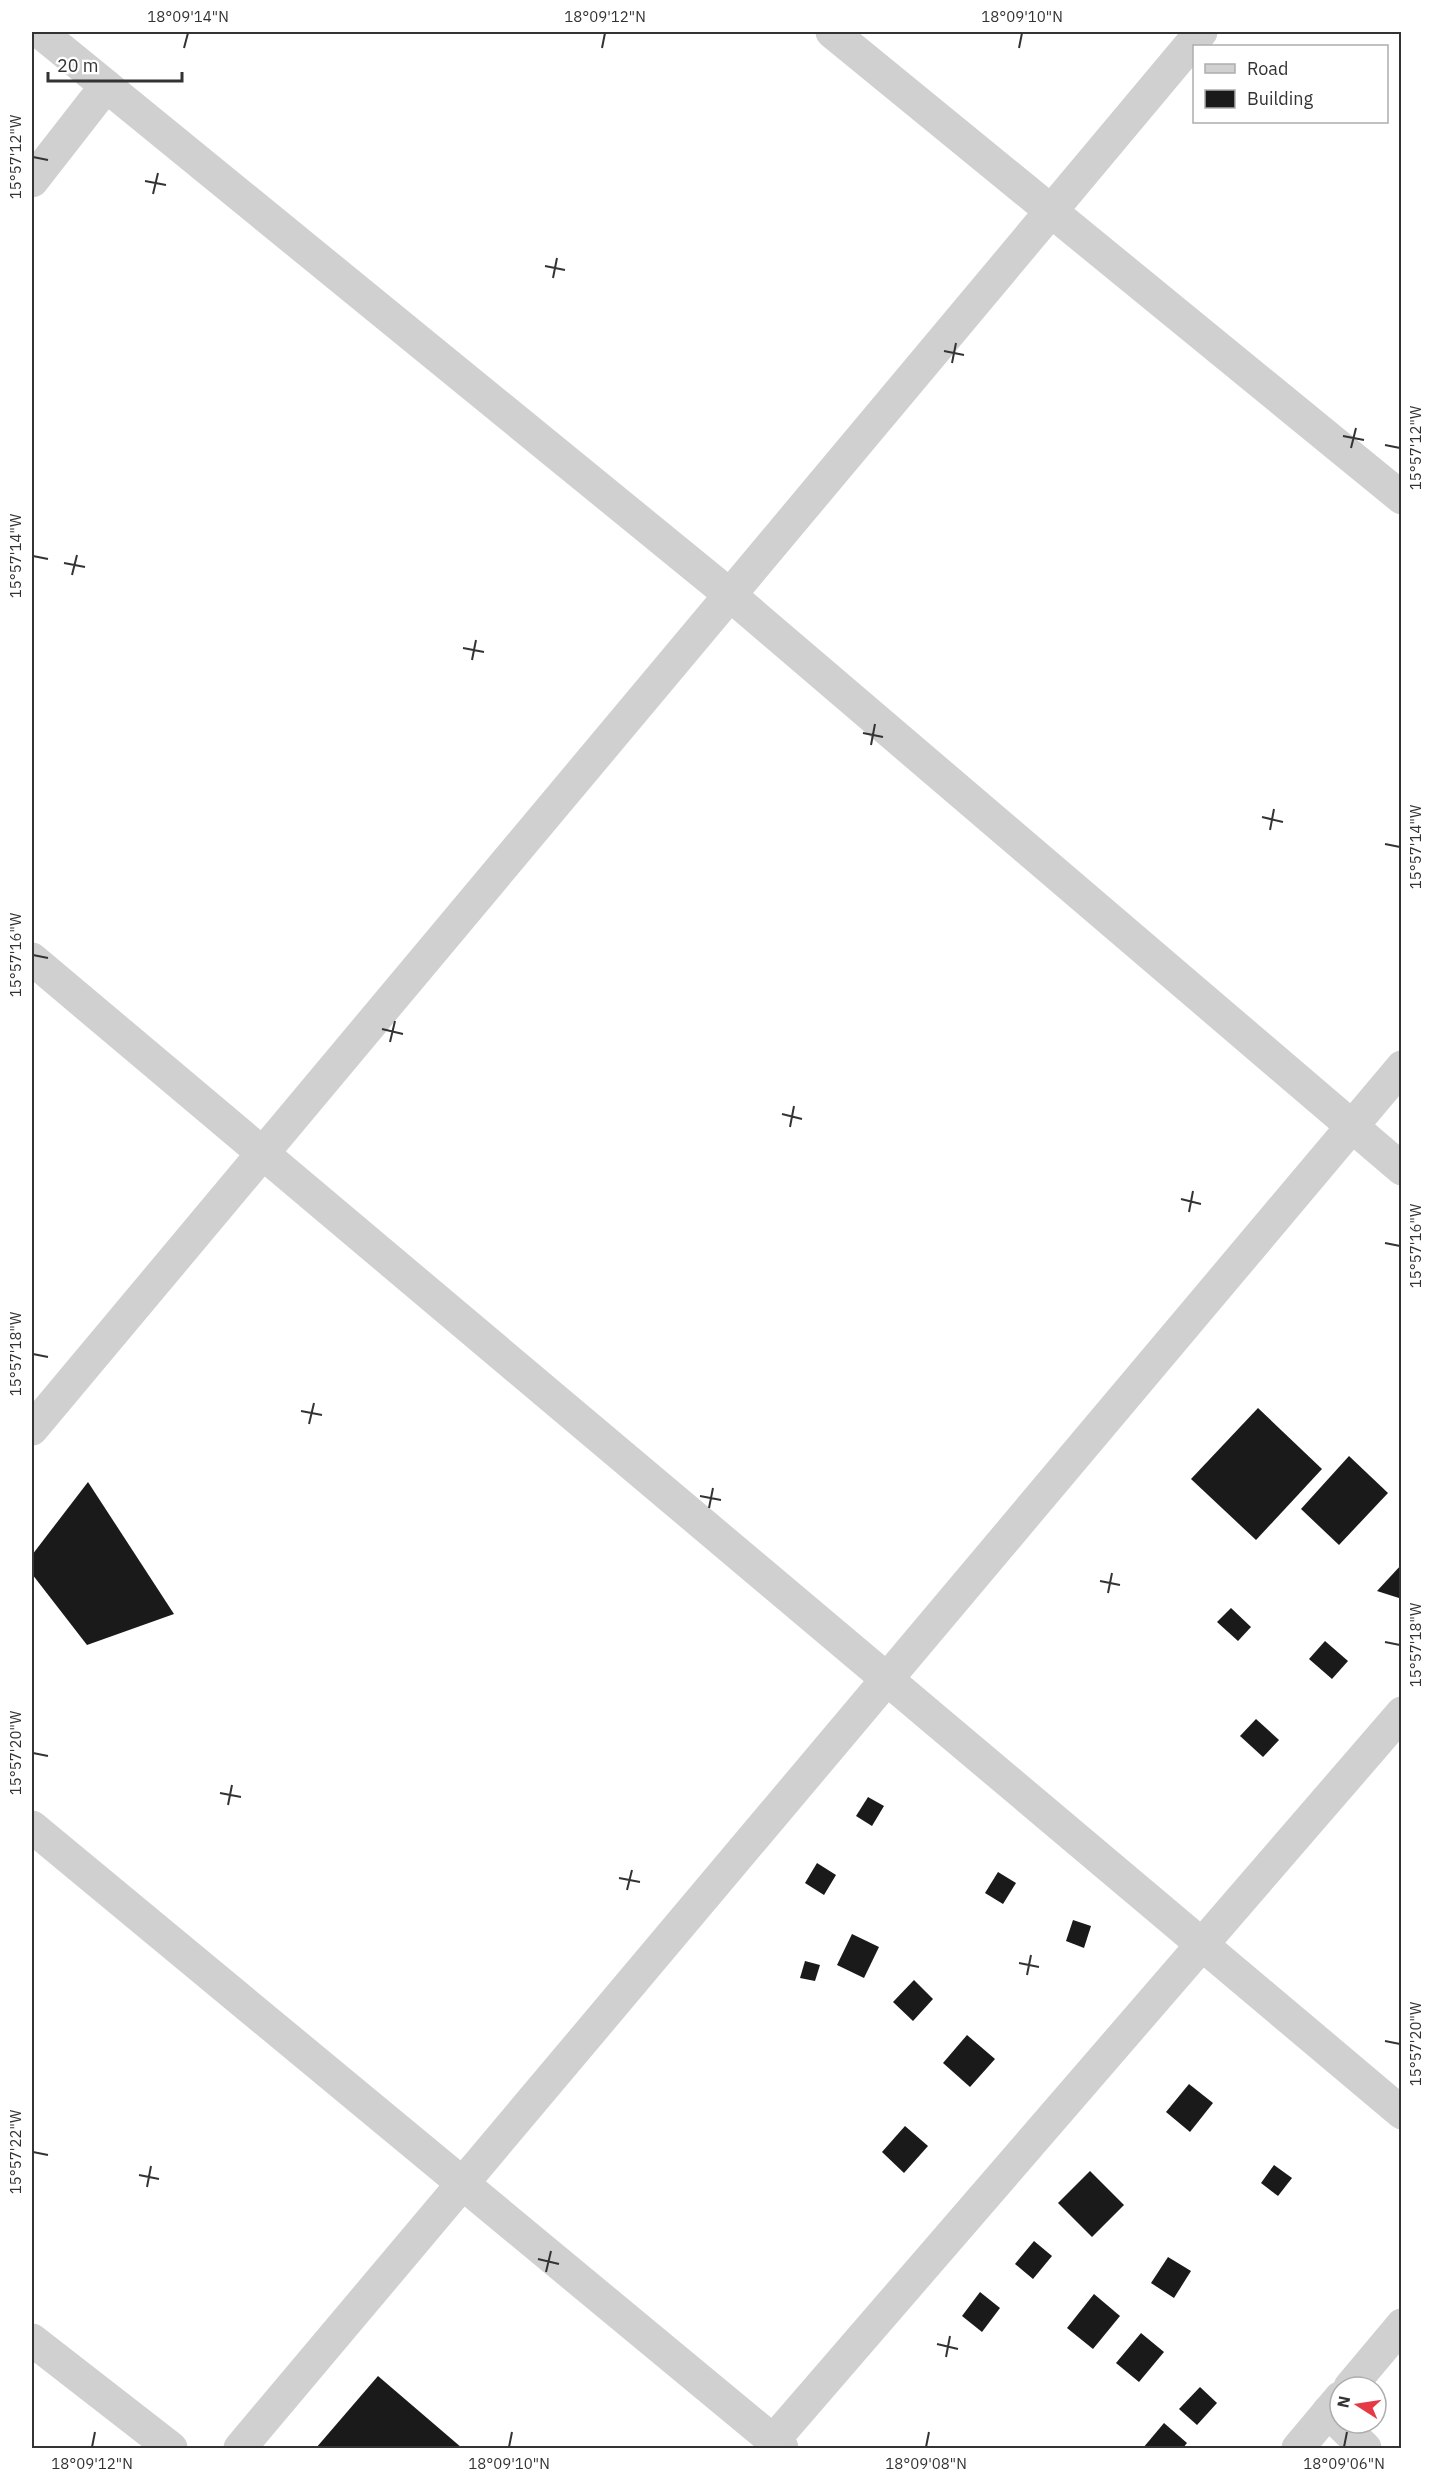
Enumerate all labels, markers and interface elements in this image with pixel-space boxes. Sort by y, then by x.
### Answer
text: 18°09'14"N [147,7,229,26]
text: 18°09'12"N [564,7,646,26]
text: 18°09'10"N [981,7,1063,26]
scale bar [48,45,182,83]
legend [1193,45,1388,123]
text: 20 m [57,54,99,77]
text: Road [1247,57,1288,80]
text: Building [1247,87,1314,110]
text: 15°57'12"W [6,114,25,199]
text: 15°57'12"W [1406,405,1425,490]
text: 15°57'14"W [6,513,25,598]
text: 15°57'14"W [1406,804,1425,889]
text: 15°57'16"W [6,912,25,997]
text: 15°57'16"W [1406,1203,1425,1288]
text: 15°57'18"W [6,1311,25,1396]
text: 15°57'18"W [1406,1602,1425,1687]
text: 15°57'20"W [6,1710,25,1795]
text: 15°57'20"W [1406,2001,1425,2086]
text: 15°57'22"W [6,2109,25,2194]
north arrow [1328,2375,1388,2435]
text: N [1332,2394,1354,2410]
text: 18°09'12"N [51,2454,133,2473]
text: 18°09'10"N [468,2454,550,2473]
text: 18°09'08"N [885,2454,967,2473]
text: 18°09'06"N [1303,2454,1385,2473]

